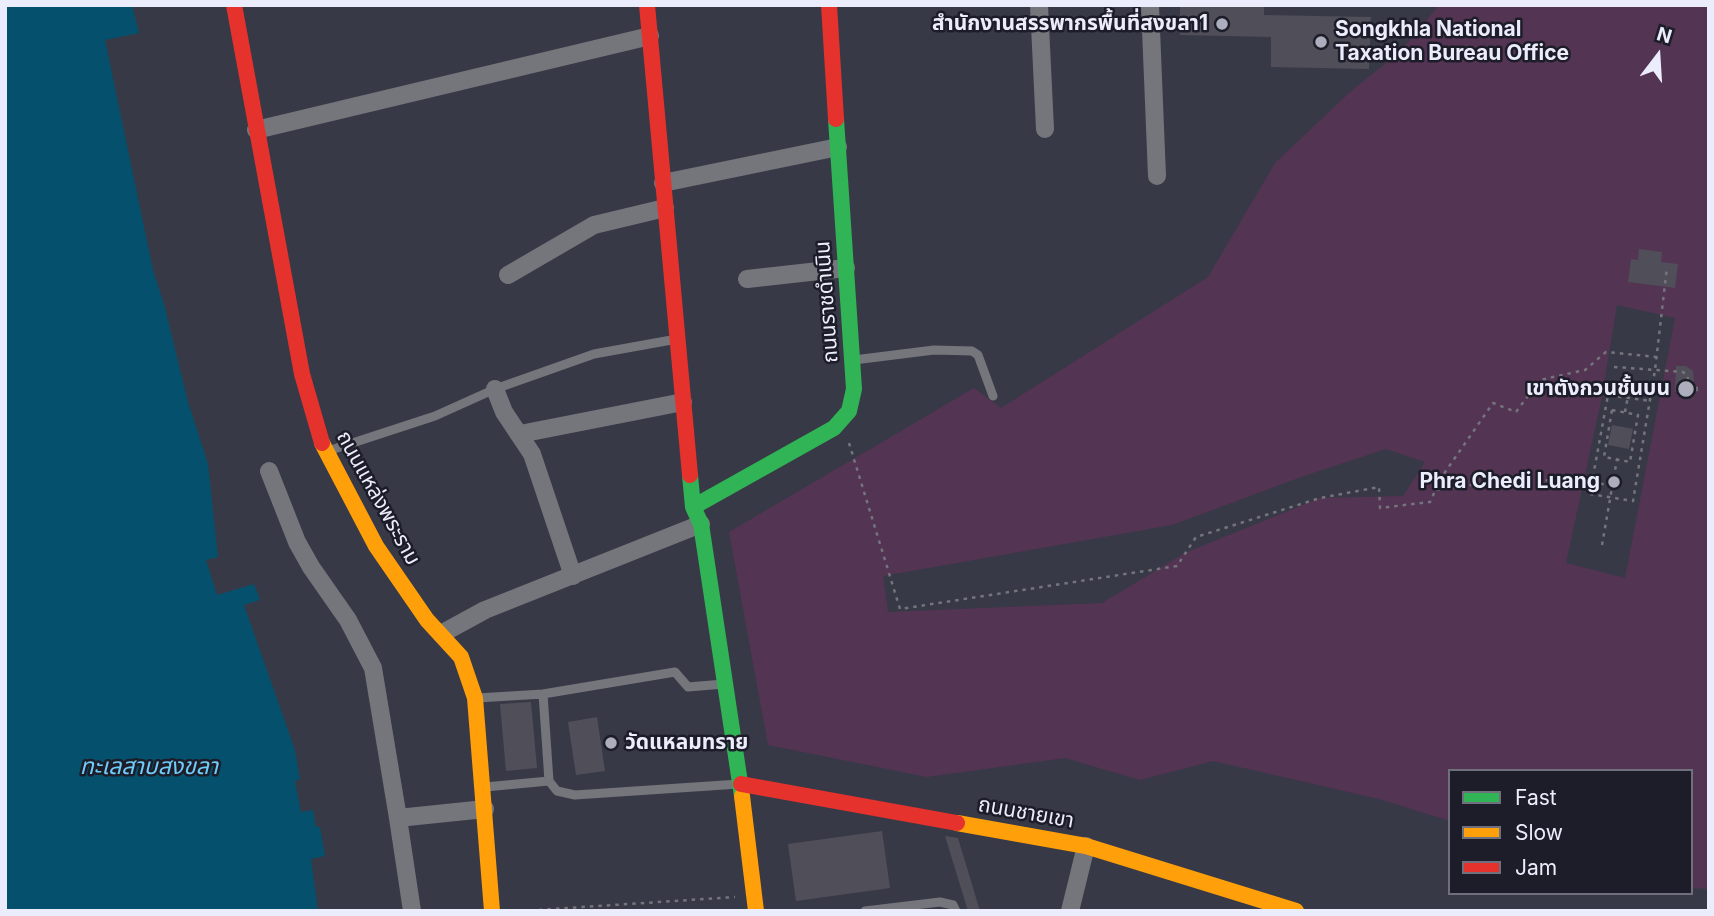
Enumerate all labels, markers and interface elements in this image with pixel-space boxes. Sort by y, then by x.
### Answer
place label: สำนักงานสรรพากรพื้นที่สงขลา1 [932,11,1208,37]
marker: สำนักงานสรรพากรพื้นที่สงขลา1 [1214,16,1230,32]
place label: Songkhla National Taxation Bureau Office [1335,17,1569,67]
north arrow [1623,21,1693,91]
text: N [1654,22,1675,49]
marker: Songkhla National Taxation Bureau Office [1313,34,1329,50]
street label: ถนนราชดำเนิน [810,240,844,364]
place label: เขาตังกวนชั้นบน [1526,376,1670,402]
marker: เขาตังกวนชั้นบน [1676,379,1696,399]
street label: ถนนแหล่งพระราม [331,427,425,569]
place label: Phra Chedi Luang [1419,469,1600,495]
marker: Phra Chedi Luang [1606,474,1622,490]
place label: วัดแหลมทราย [625,730,748,756]
marker: วัดแหลมทราย [603,735,619,751]
water label: ทะเลสาบสงขลา [80,753,218,781]
legend [1448,769,1693,895]
text: Fast [1515,785,1557,810]
street label: ถนนชายเขา [976,792,1076,834]
text: Slow [1515,820,1563,845]
text: Jam [1515,855,1557,880]

